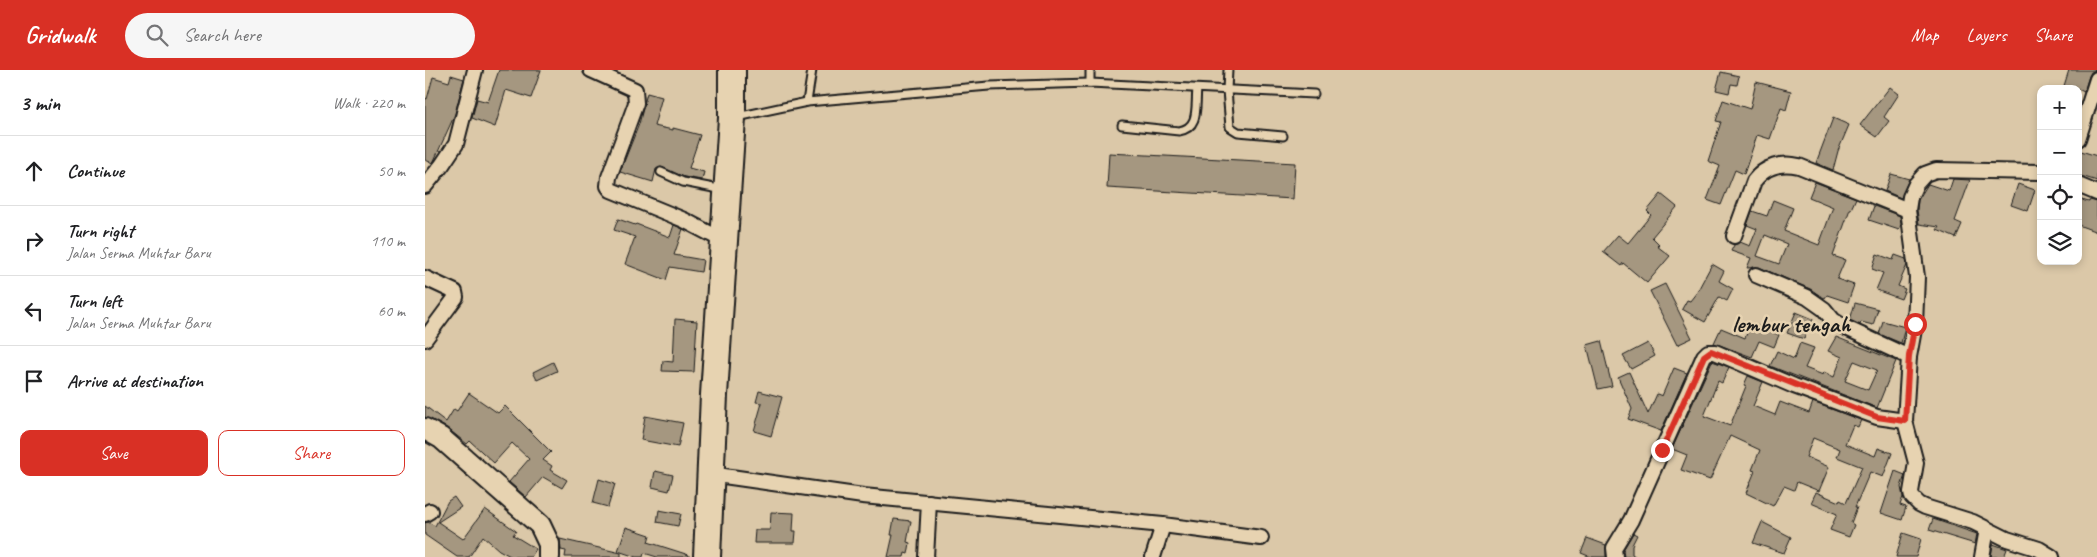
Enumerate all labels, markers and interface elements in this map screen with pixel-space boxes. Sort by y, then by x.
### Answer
search box [125,13,475,58]
text: Gridwalk [25,20,95,50]
icon: search [143,21,171,49]
text: Search here [183,23,261,47]
text: Map [1911,24,1939,46]
text: Layers [1967,24,2006,46]
text: Share [2034,24,2072,46]
map controls [2037,85,2082,265]
button: + [2037,85,2082,130]
text: 3 min [20,90,60,116]
text: Walk · 220 m [333,93,405,113]
button: − [2037,130,2082,175]
icon: ahead [20,157,48,185]
text: Continue [67,159,124,183]
text: 50 m [378,161,405,181]
button: locate [2037,175,2082,220]
text: Turn right [67,219,134,243]
button: layers [2037,220,2082,265]
icon: right [20,227,48,255]
text: 110 m [371,231,405,251]
text: Jalan Serma Muhtar Baru [67,243,211,263]
text: Turn left [67,289,122,313]
icon: left [20,297,48,325]
text: 60 m [378,301,405,321]
district label: lembur tengah [1732,309,1851,339]
text: Jalan Serma Muhtar Baru [67,313,211,333]
route start [1904,313,1927,336]
icon: arrive [20,367,48,395]
text: Arrive at destination [67,369,203,393]
button: Save [20,430,208,476]
button: Share [218,430,405,476]
route end [1651,439,1674,462]

